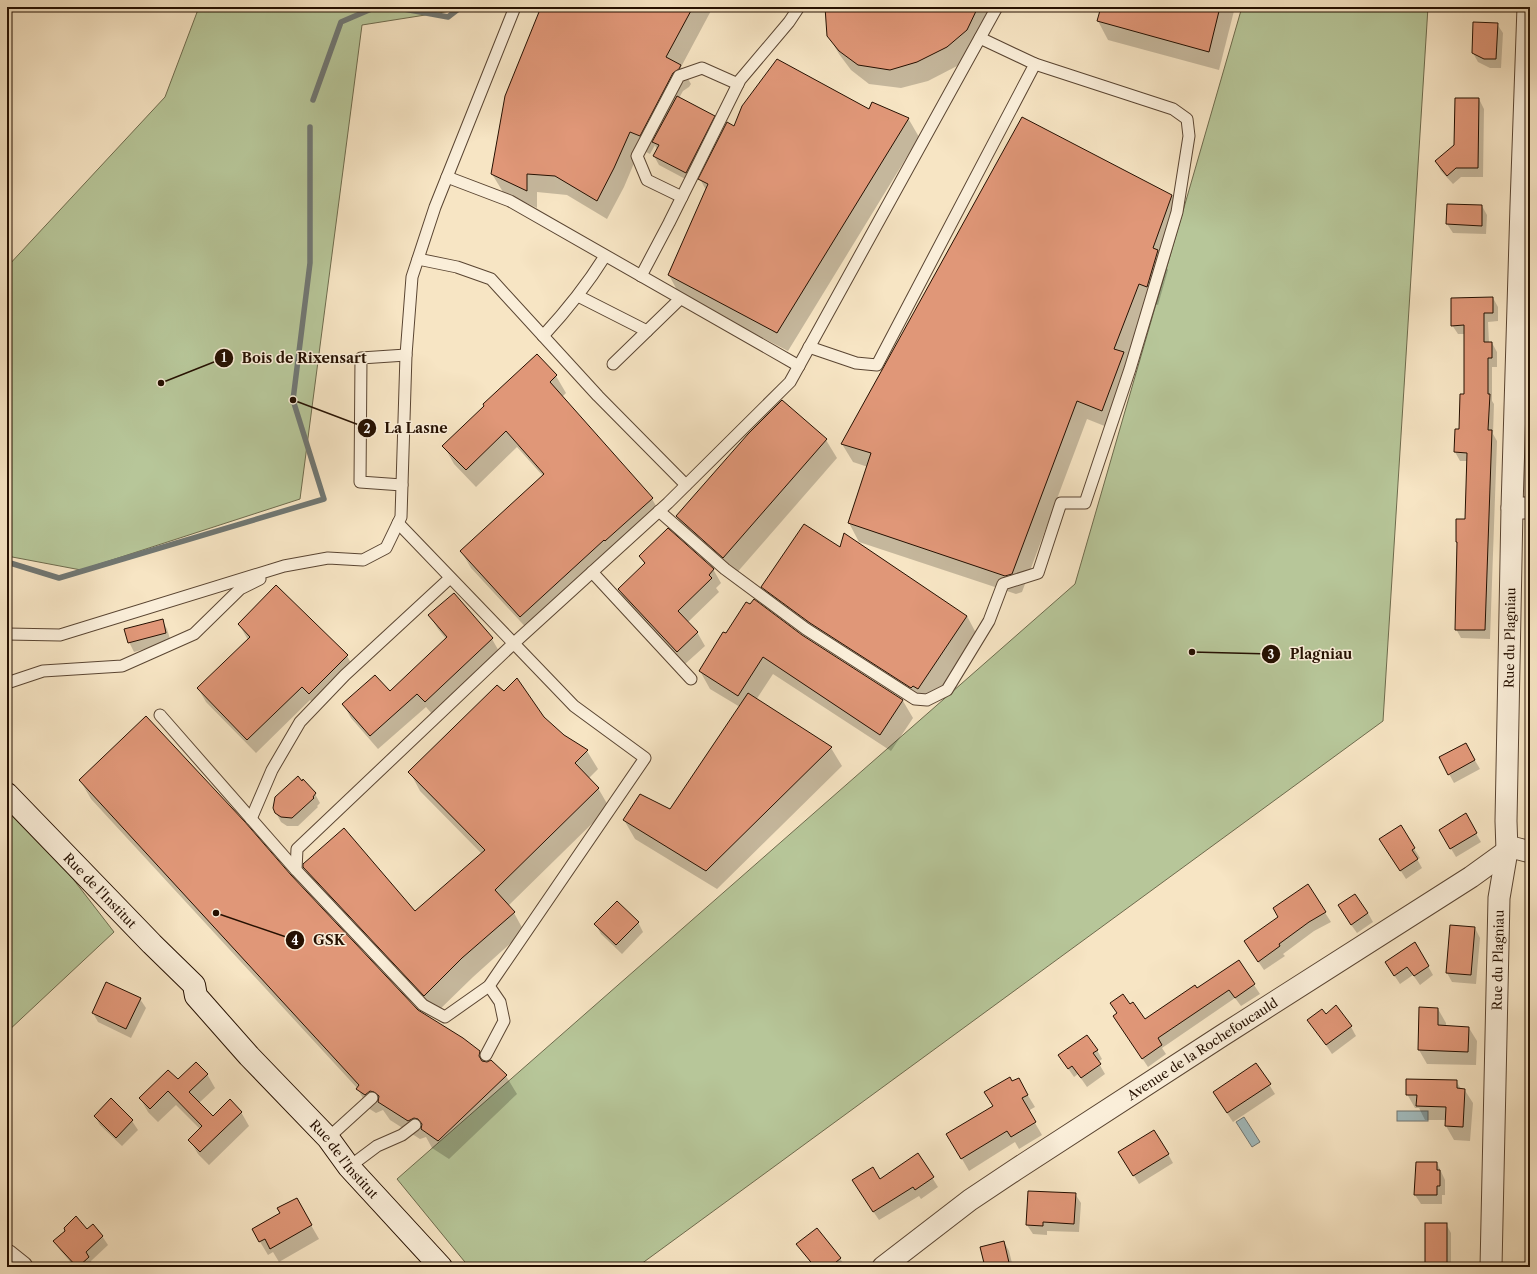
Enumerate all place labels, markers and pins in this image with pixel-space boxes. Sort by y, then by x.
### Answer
callout: Bois de Rixensart [214,345,375,371]
callout: La Lasne [357,415,456,441]
callout: Plagniau [1261,641,1360,667]
callout: GSK [285,927,353,953]

